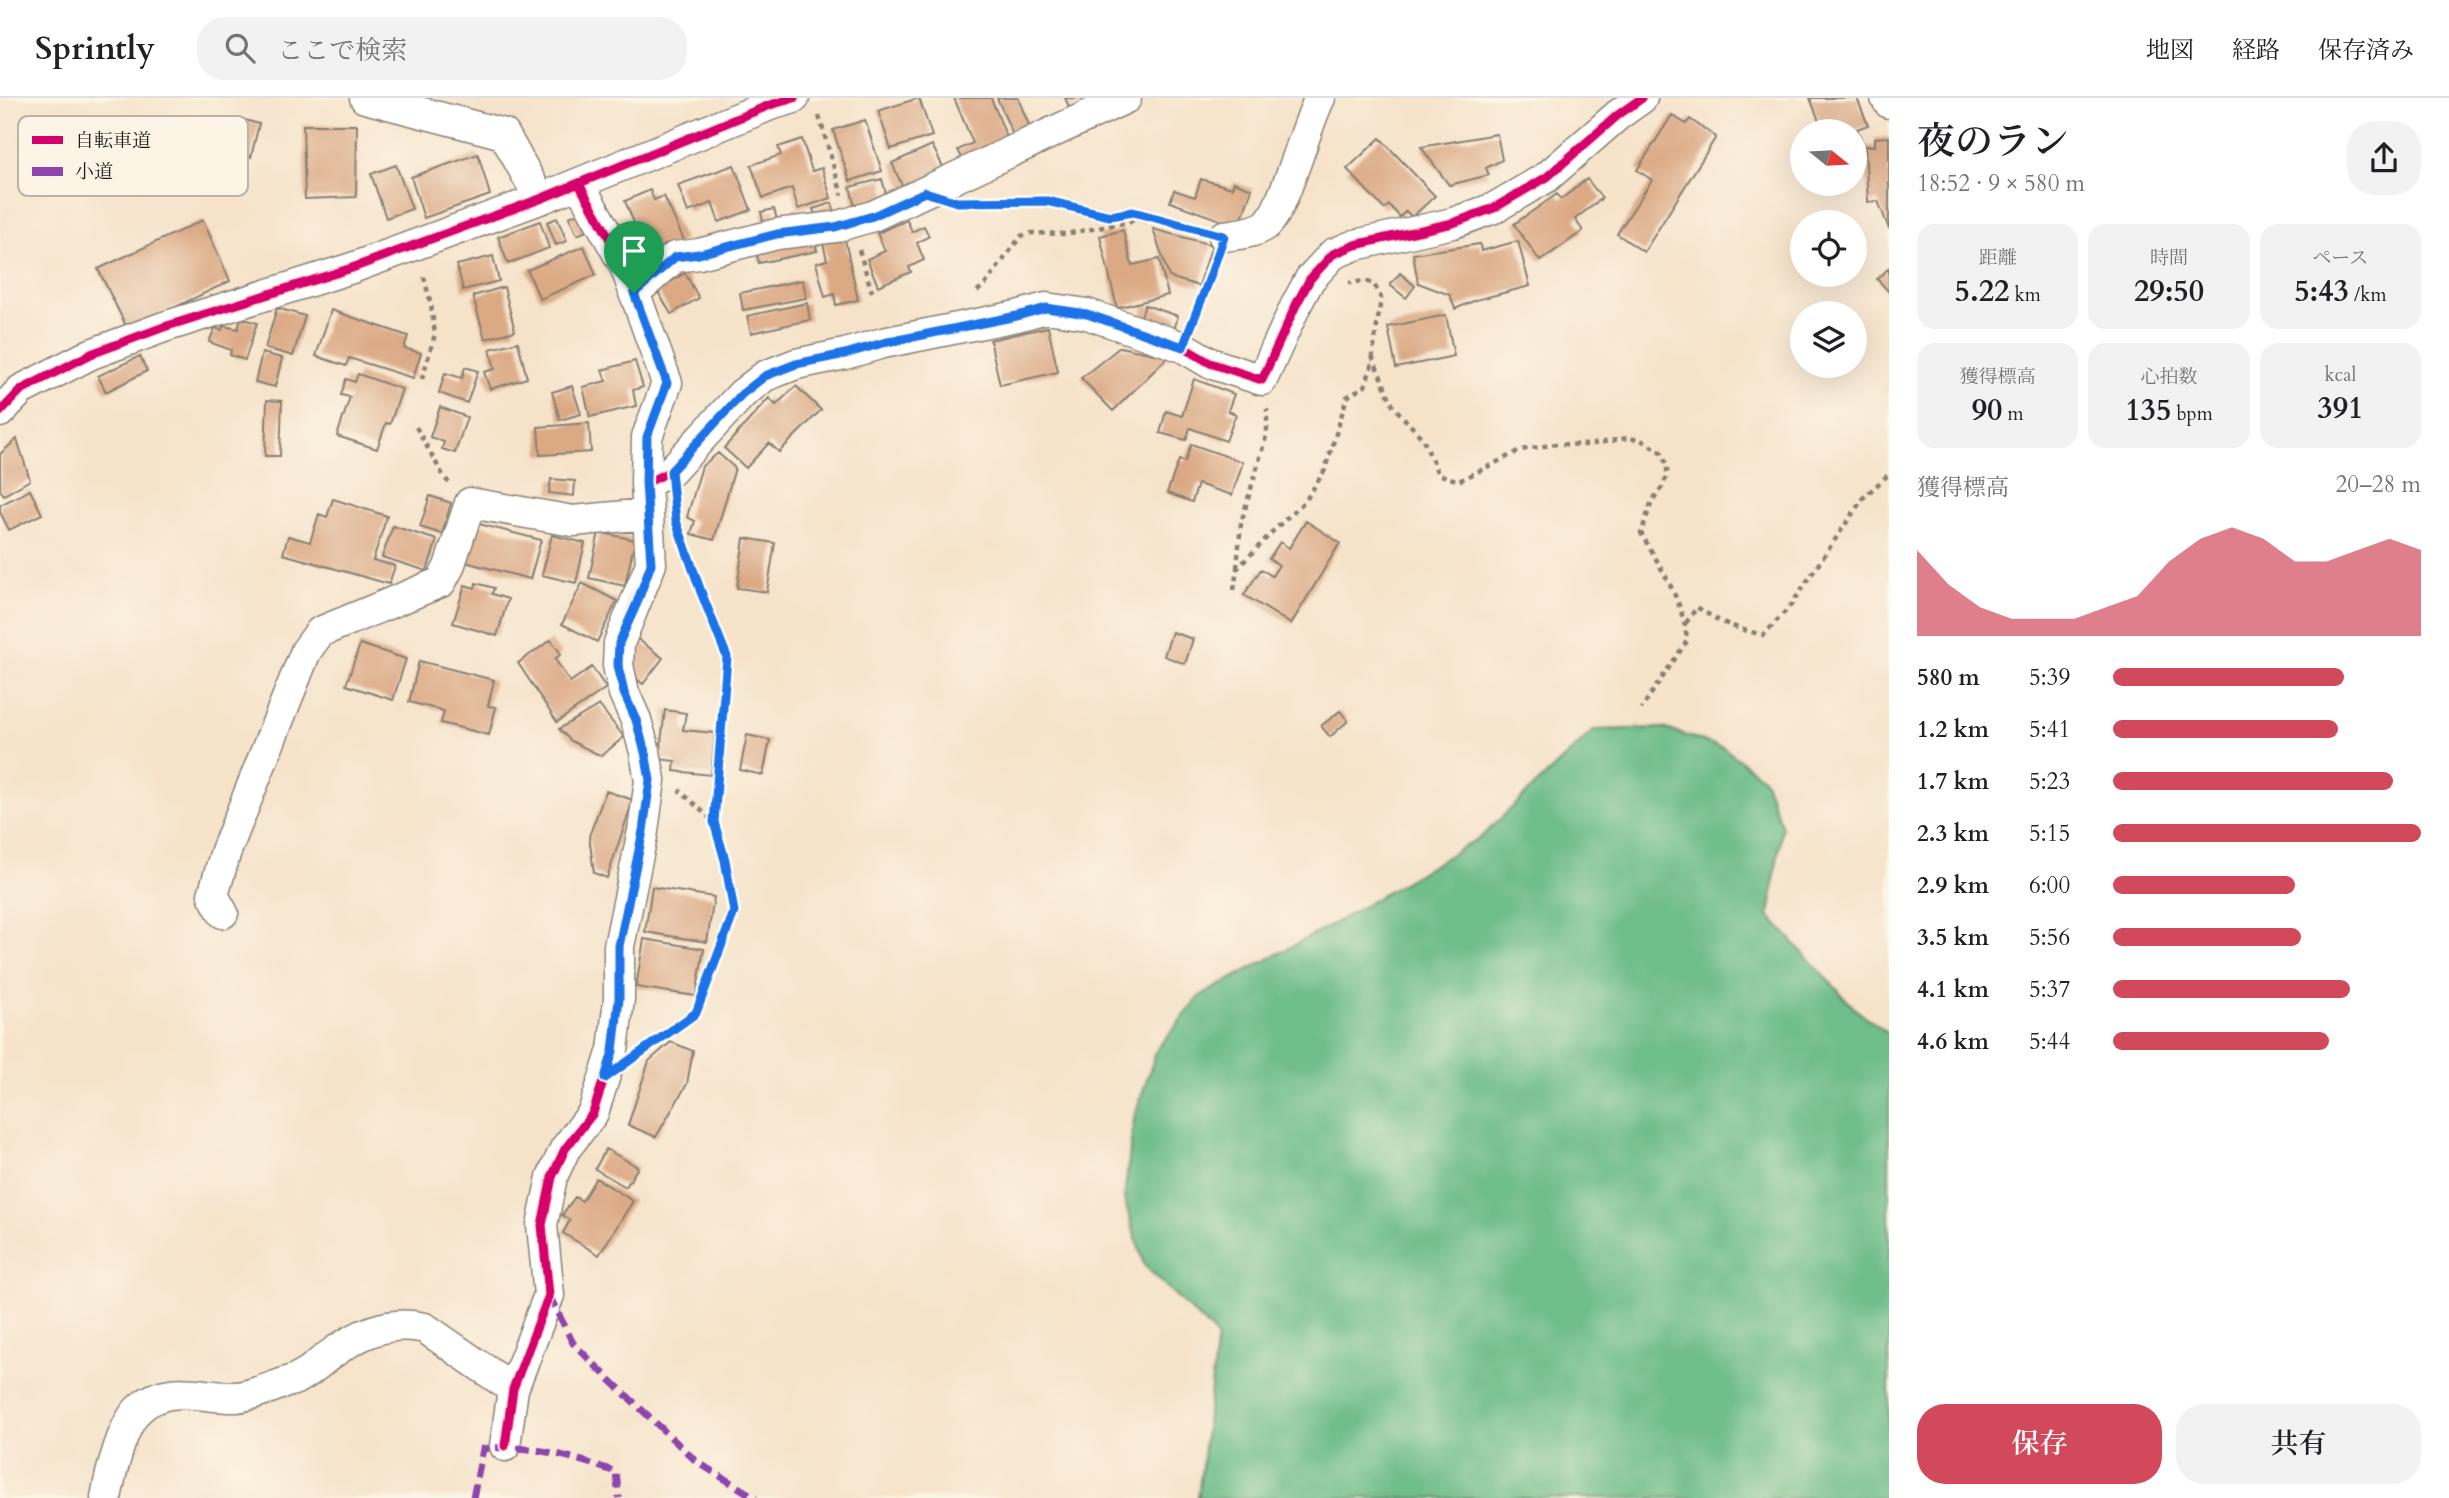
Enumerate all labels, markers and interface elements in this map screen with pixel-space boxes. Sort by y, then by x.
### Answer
search box [197,17,687,80]
text: Sprintly [35,26,155,71]
icon: search [221,29,259,67]
text: ここで検索 [277,33,407,68]
text: 地図 [2146,34,2194,67]
text: 経路 [2232,34,2280,67]
text: 保存済み [2318,34,2414,67]
legend [18,116,248,196]
text: 夜のラン [1917,116,2069,168]
north arrow [1790,119,1867,196]
map controls [1790,119,1867,378]
button: share [2347,121,2421,195]
text: 自転車道 [75,128,151,154]
text: 小道 [75,159,113,185]
text: 18:52 · 9 × 580 m [1917,168,2085,199]
button: locate [1790,210,1867,287]
pin [604,221,664,293]
icon: arrive [615,232,653,270]
text: 距離 [1979,245,2017,271]
text: 時間 [2150,245,2188,271]
text: ペース [2312,245,2368,271]
text: 5.22 [1955,271,2009,312]
text: 29:50 [2134,271,2204,312]
text: 5:43 [2294,271,2349,312]
text: km [2009,282,2041,308]
text: /km [2349,282,2386,308]
button: layers [1790,301,1867,378]
text: kcal [2324,362,2356,388]
text: 獲得標高 [1960,364,2036,390]
text: 心拍数 [2140,364,2198,390]
text: 391 [2317,388,2363,429]
text: 90 [1972,390,2002,431]
text: 135 [2125,390,2171,431]
text: m [2002,401,2024,427]
text: bpm [2171,401,2213,427]
text: 20–28 m [2336,469,2421,500]
text: 獲得標高 [1917,472,2009,503]
text: 580 m [1917,662,1980,693]
text: 5:39 [2029,662,2070,693]
text: 1.2 km [1917,714,1989,745]
text: 5:41 [2029,714,2070,745]
text: 1.7 km [1917,766,1989,797]
text: 5:23 [2029,766,2070,797]
text: 2.3 km [1917,818,1989,849]
text: 5:15 [2029,818,2070,849]
text: 2.9 km [1917,870,1989,901]
text: 6:00 [2029,870,2070,901]
text: 3.5 km [1917,922,1989,953]
text: 5:56 [2029,922,2070,953]
text: 4.1 km [1917,974,1989,1005]
text: 5:37 [2029,974,2070,1005]
text: 4.6 km [1917,1026,1989,1057]
text: 5:44 [2029,1026,2070,1057]
button: 保存 [1917,1404,2162,1484]
button: 共有 [2176,1404,2421,1484]

